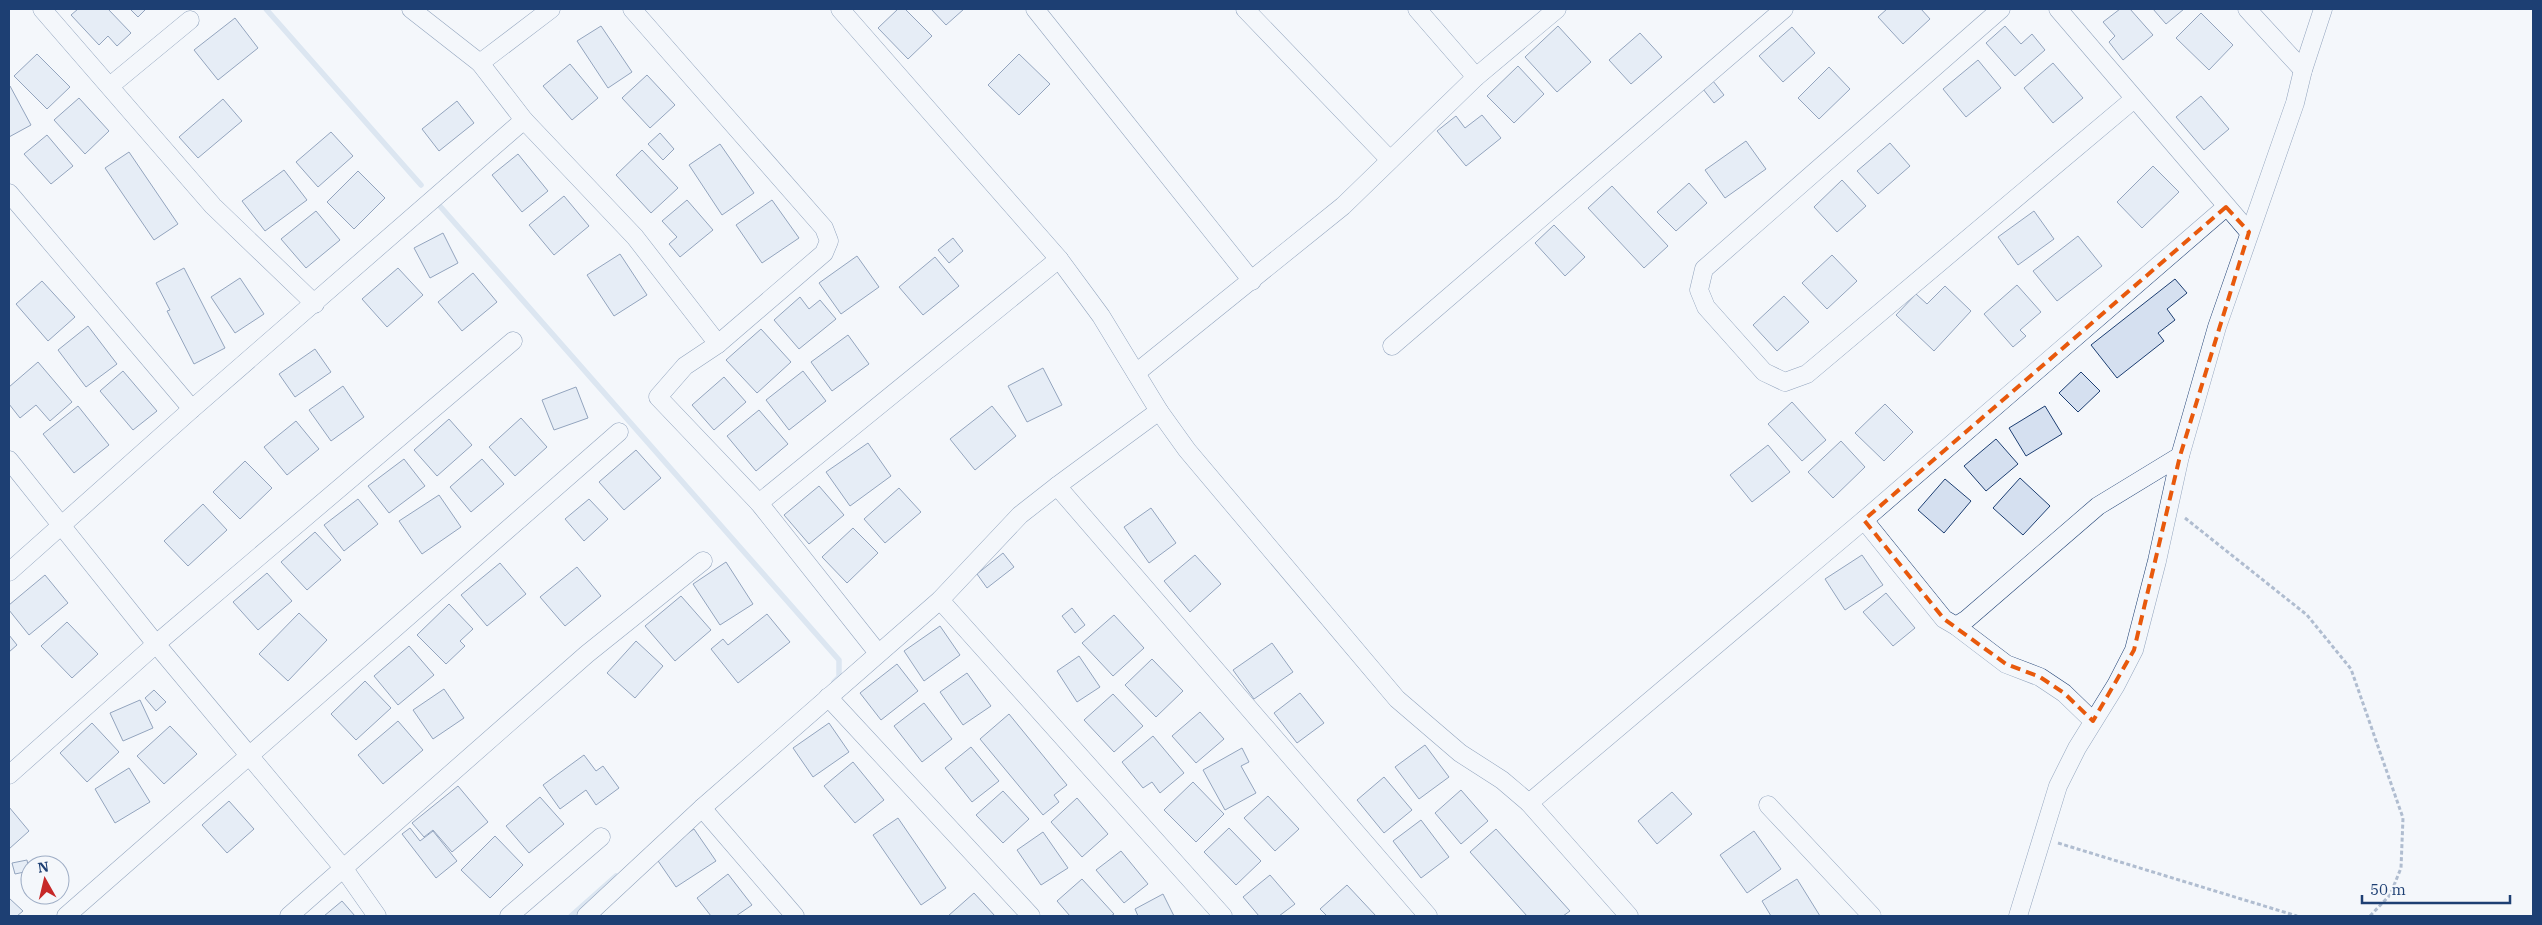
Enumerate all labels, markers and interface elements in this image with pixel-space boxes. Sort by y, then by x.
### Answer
north arrow [20,855,70,905]
text: N [36,857,50,877]
scale bar [2362,872,2510,904]
text: 50 m [2370,880,2406,899]

